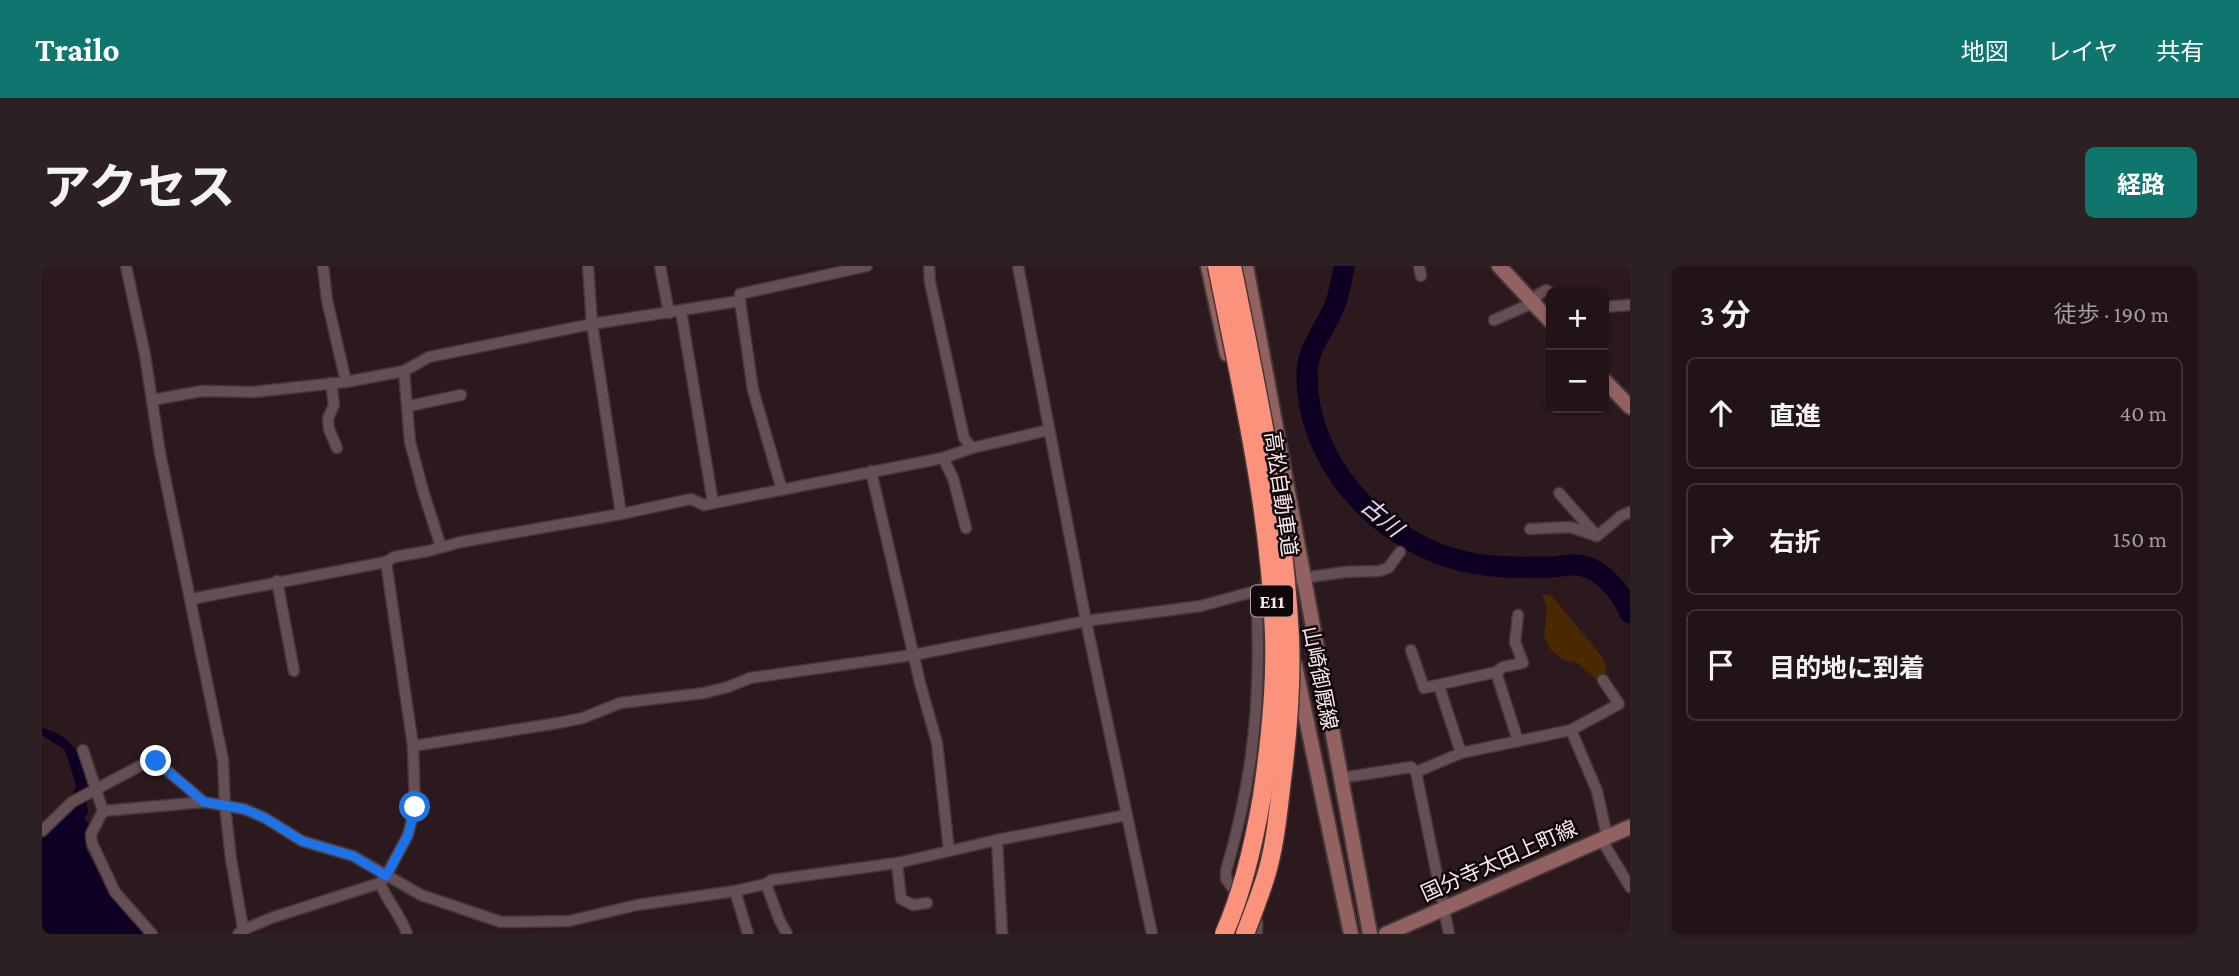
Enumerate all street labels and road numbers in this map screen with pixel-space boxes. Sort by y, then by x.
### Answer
street label: 高松自動車道 [1260,430,1302,558]
road number: E11 [1251,586,1293,616]
street label: 山崎御厩線 [1298,624,1342,732]
street label: 国分寺太田上町線 [1417,816,1581,906]

